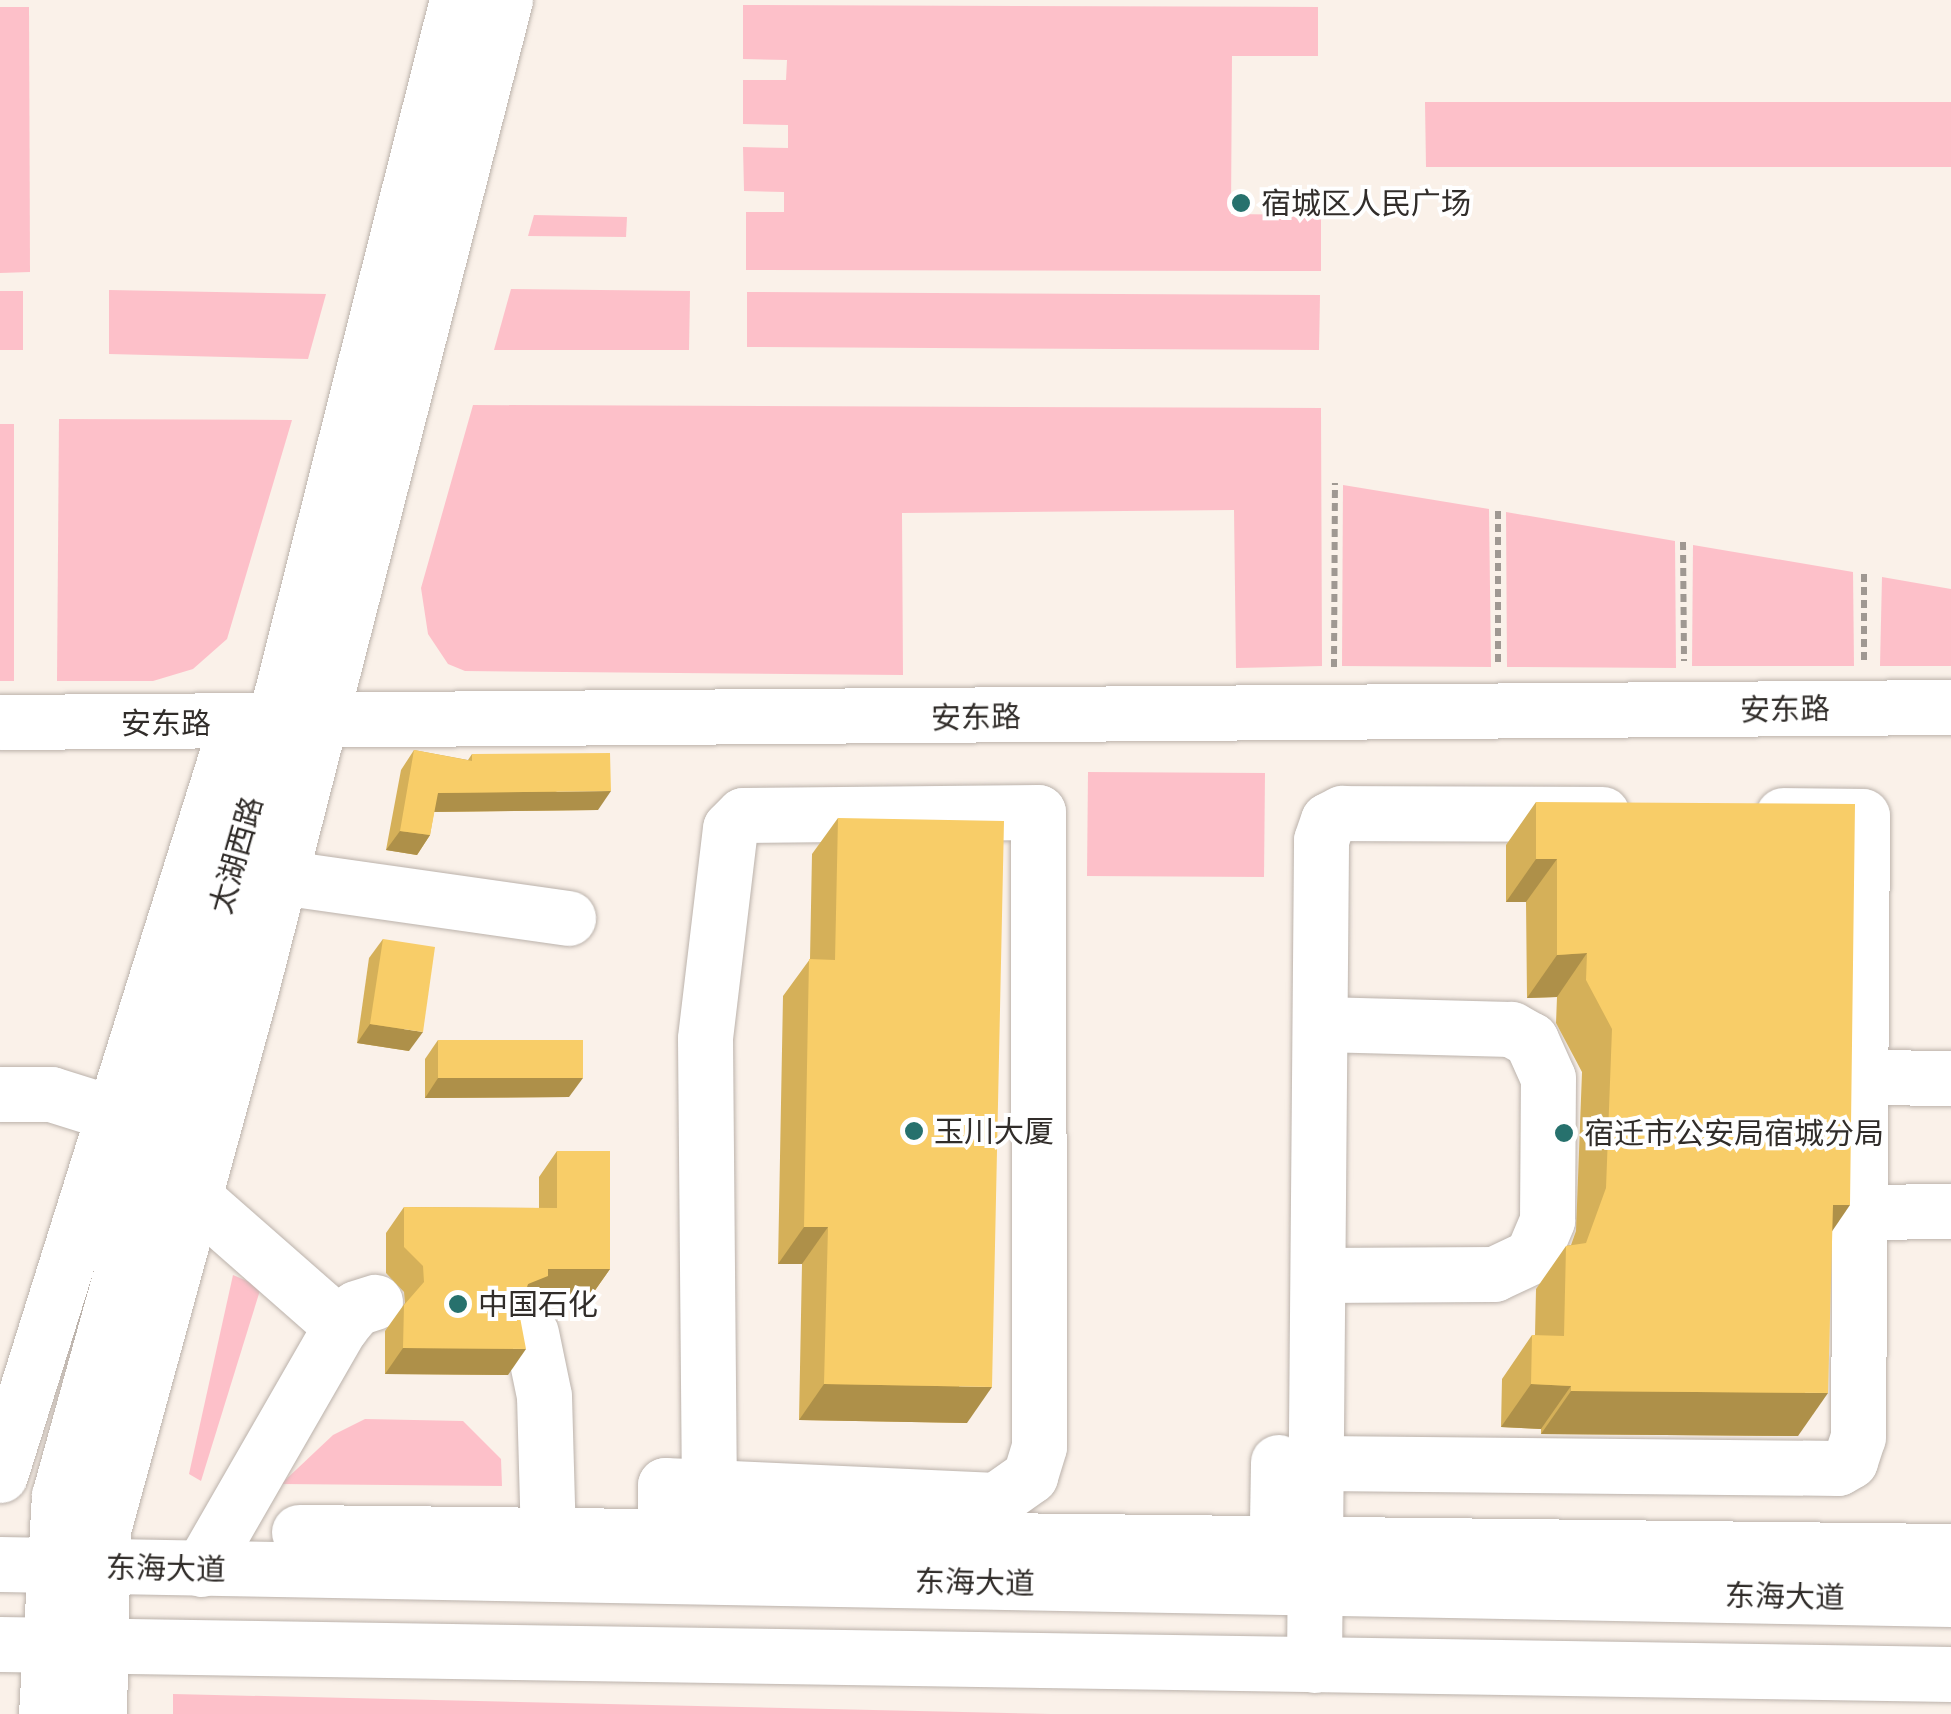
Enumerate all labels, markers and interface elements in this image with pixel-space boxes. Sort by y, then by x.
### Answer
place label: 宿城区人民广场 [1261,185,1471,221]
marker: 宿城区人民广场 [1230,192,1252,214]
street label: 安东路 [1740,690,1830,728]
street label: 安东路 [931,698,1021,736]
street label: 安东路 [121,705,211,741]
street label: 太湖西路 [202,792,270,918]
place label: 玉川大厦 [934,1113,1054,1149]
place label: 宿迁市公安局宿城分局 [1584,1115,1884,1151]
marker: 玉川大厦 [903,1120,925,1142]
marker: 宿迁市公安局宿城分局 [1553,1122,1575,1144]
place label: 中国石化 [478,1286,598,1322]
marker: 中国石化 [447,1293,469,1315]
street label: 东海大道 [106,1549,226,1587]
street label: 东海大道 [915,1563,1035,1601]
street label: 东海大道 [1725,1577,1845,1615]

